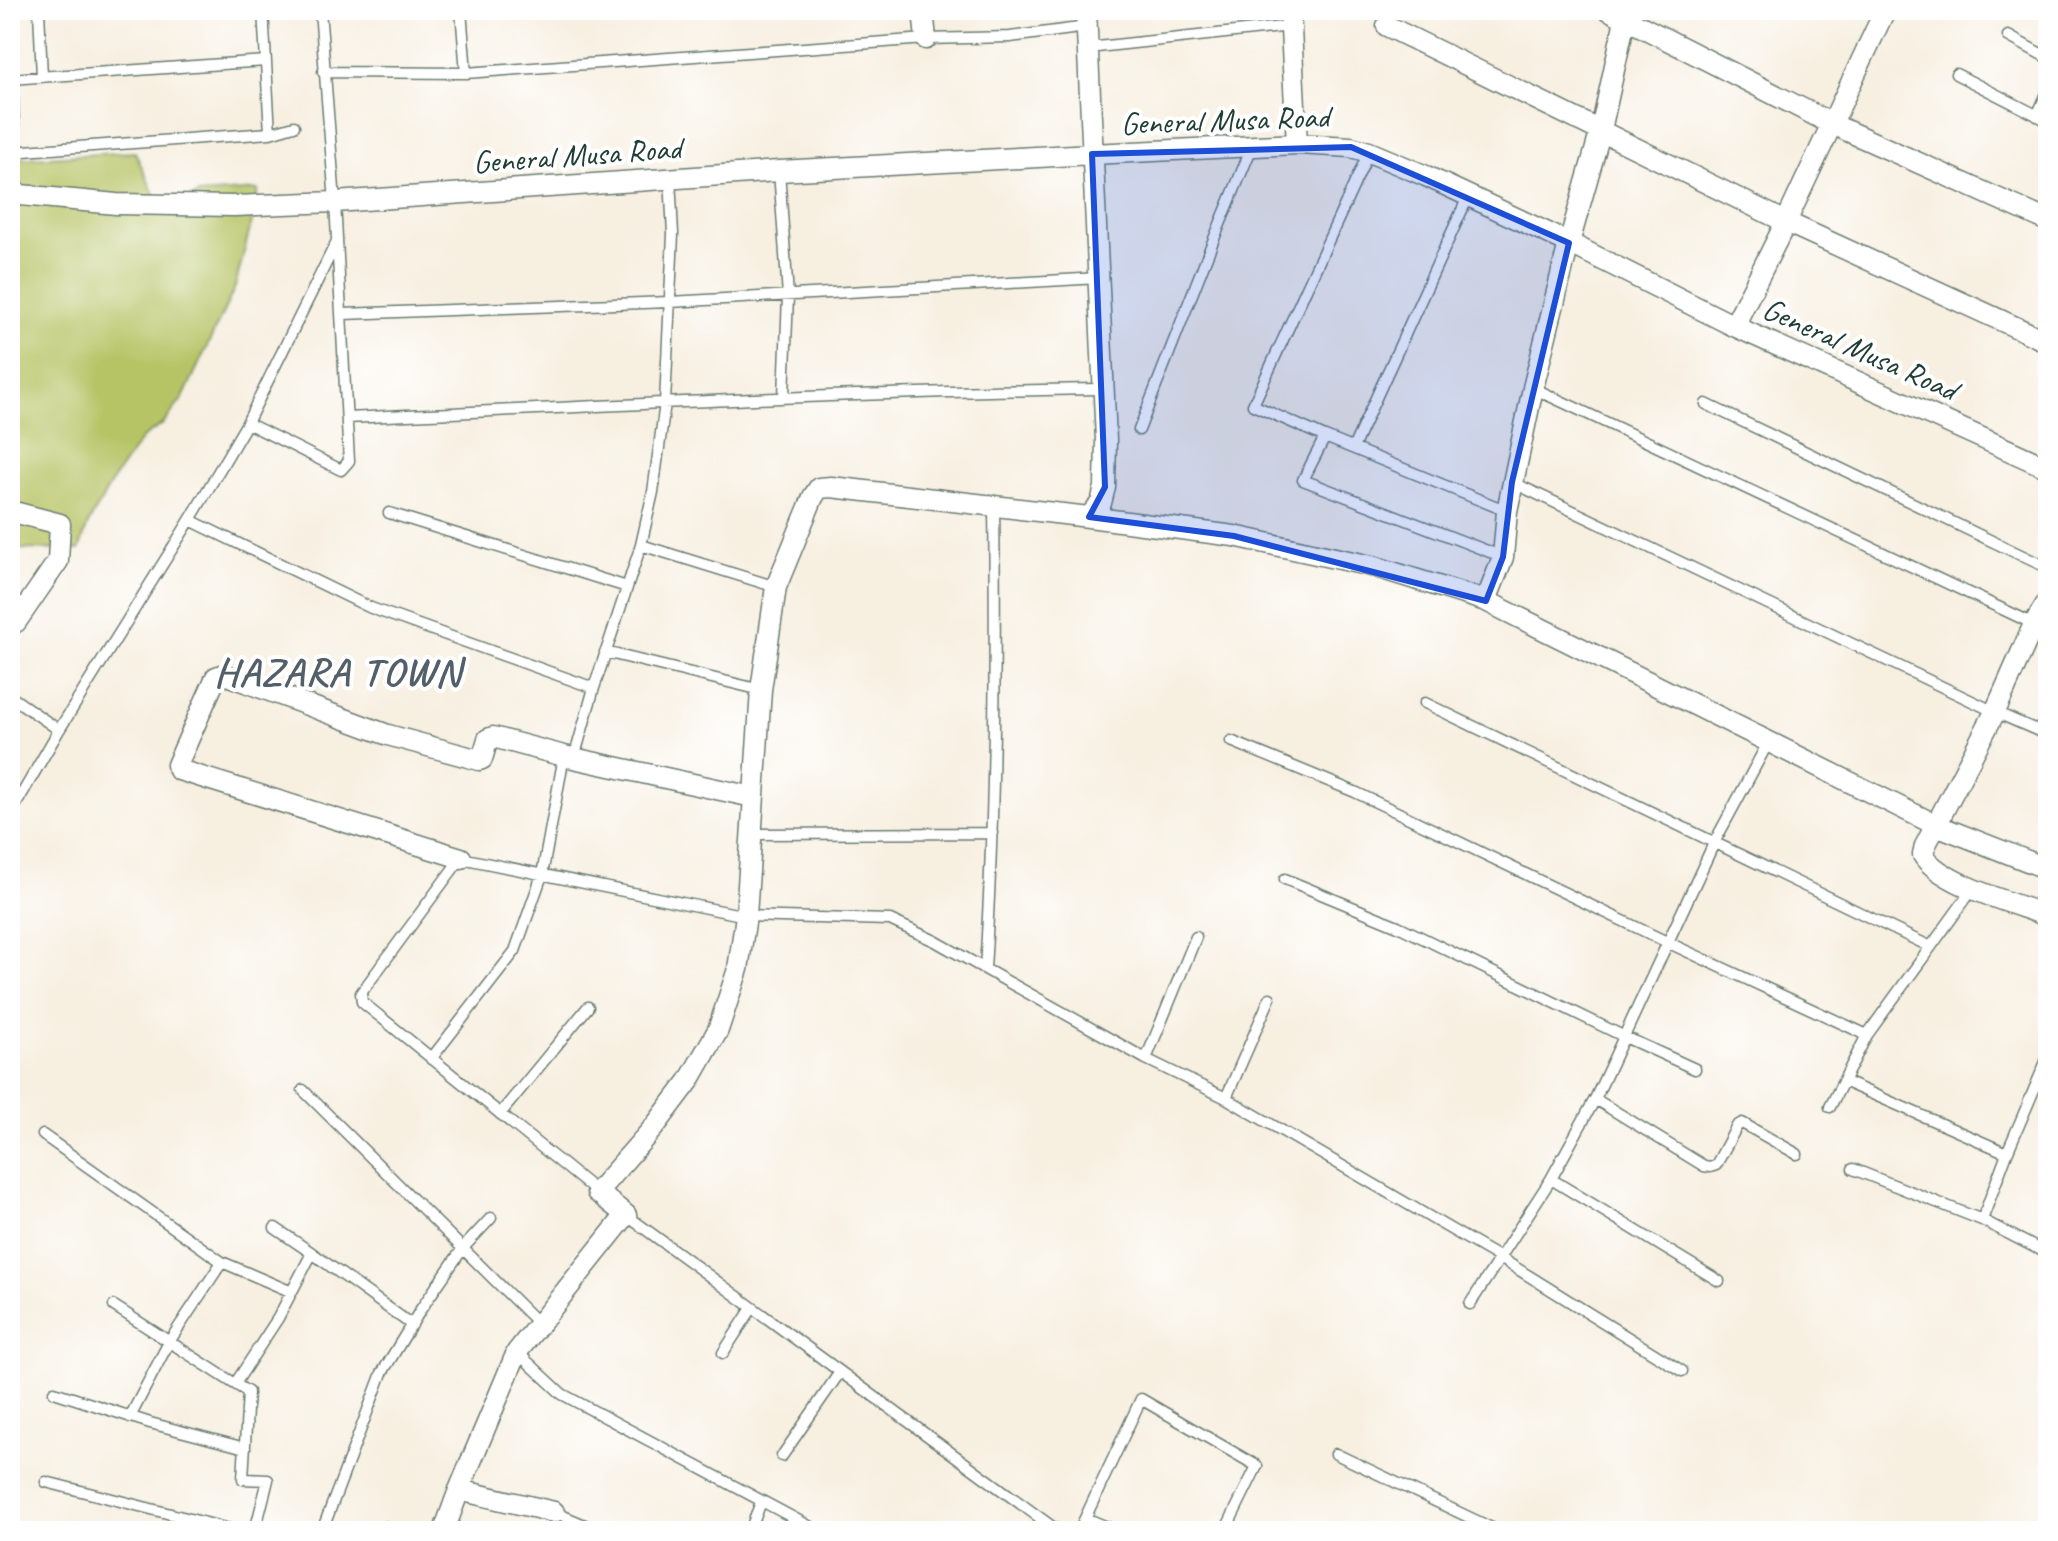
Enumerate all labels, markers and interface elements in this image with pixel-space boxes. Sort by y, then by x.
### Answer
street label: General Musa Road [1120,96,1335,144]
street label: General Musa Road [472,127,688,183]
street label: General Musa Road [1756,288,1968,412]
district label: HAZARA TOWN [214,647,466,697]

